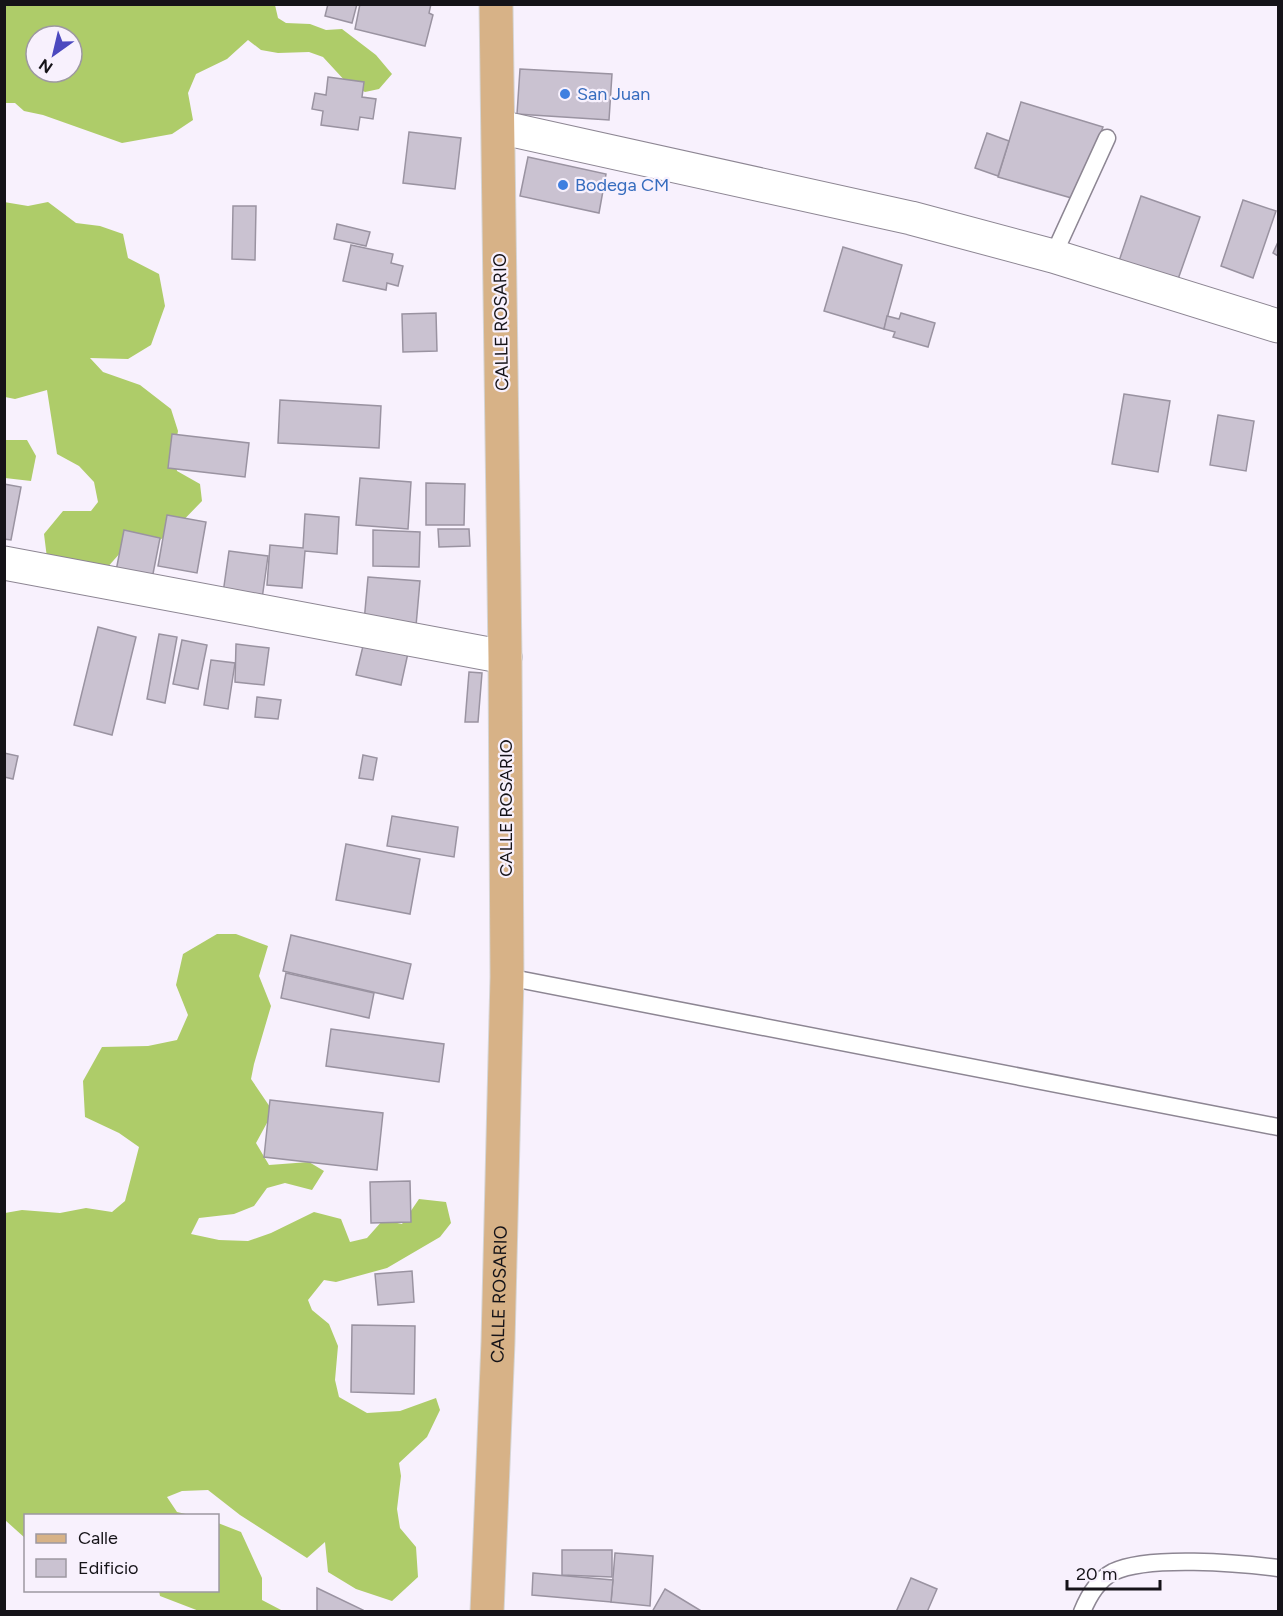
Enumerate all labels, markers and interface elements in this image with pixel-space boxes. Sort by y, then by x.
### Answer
north arrow [24,24,84,84]
text: N [35,55,56,77]
place label: San Juan [577,83,650,105]
marker: San Juan [558,87,572,101]
place label: Bodega CM [575,174,669,196]
marker: Bodega CM [556,178,570,192]
street label: CALLE ROSARIO [489,253,513,391]
street label: CALLE ROSARIO [495,739,517,877]
street label: CALLE ROSARIO [486,1225,512,1363]
legend [24,1514,219,1592]
text: Calle [78,1527,118,1549]
scale bar [1067,1553,1160,1591]
text: Edificio [78,1557,139,1579]
text: 20 m [1076,1563,1117,1585]

